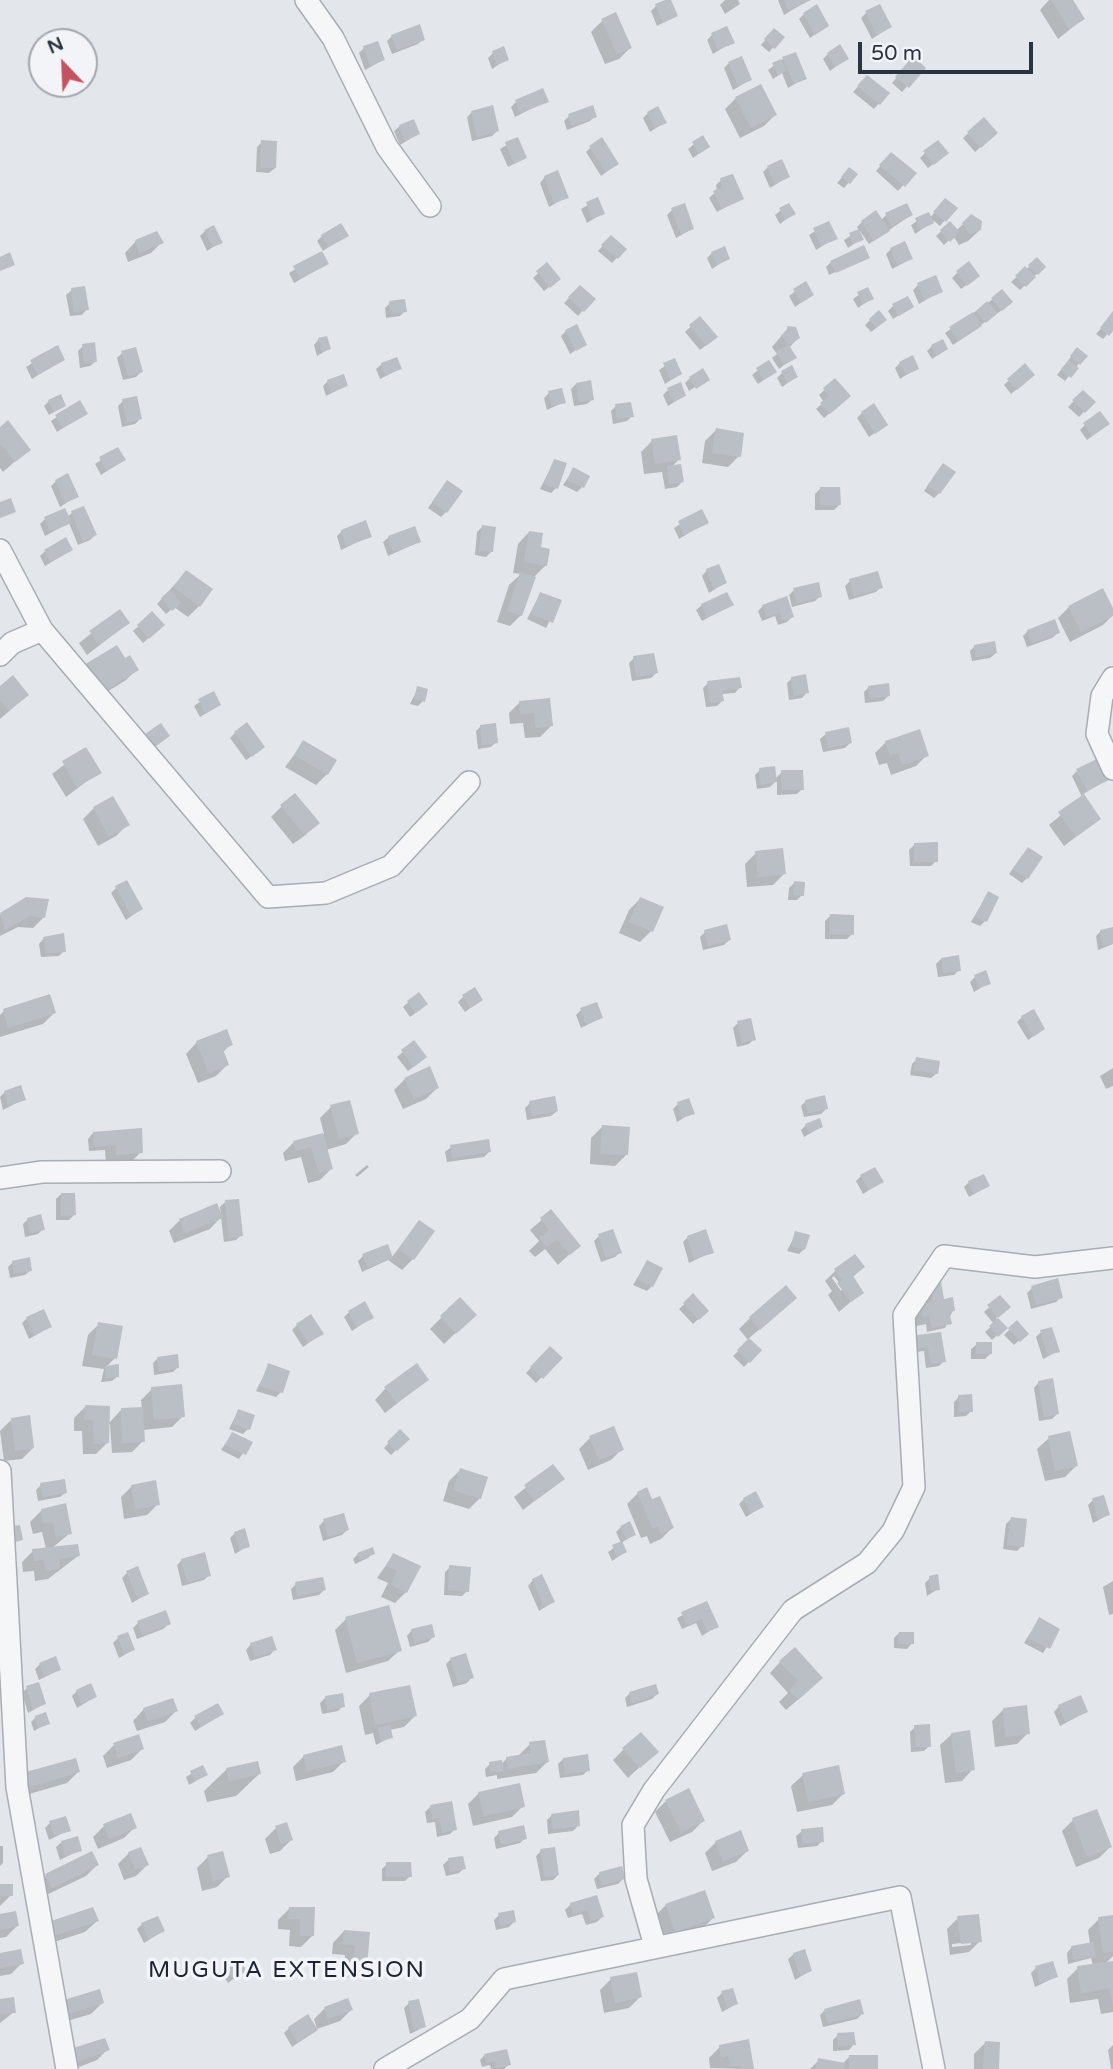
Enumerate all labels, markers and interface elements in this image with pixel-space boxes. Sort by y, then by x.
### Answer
north arrow [28,28,98,98]
scale bar [861,28,1036,72]
text: N [44,32,67,59]
text: 50 m [871,41,922,66]
district label: MUGUTA EXTENSION [150,1957,424,1985]

